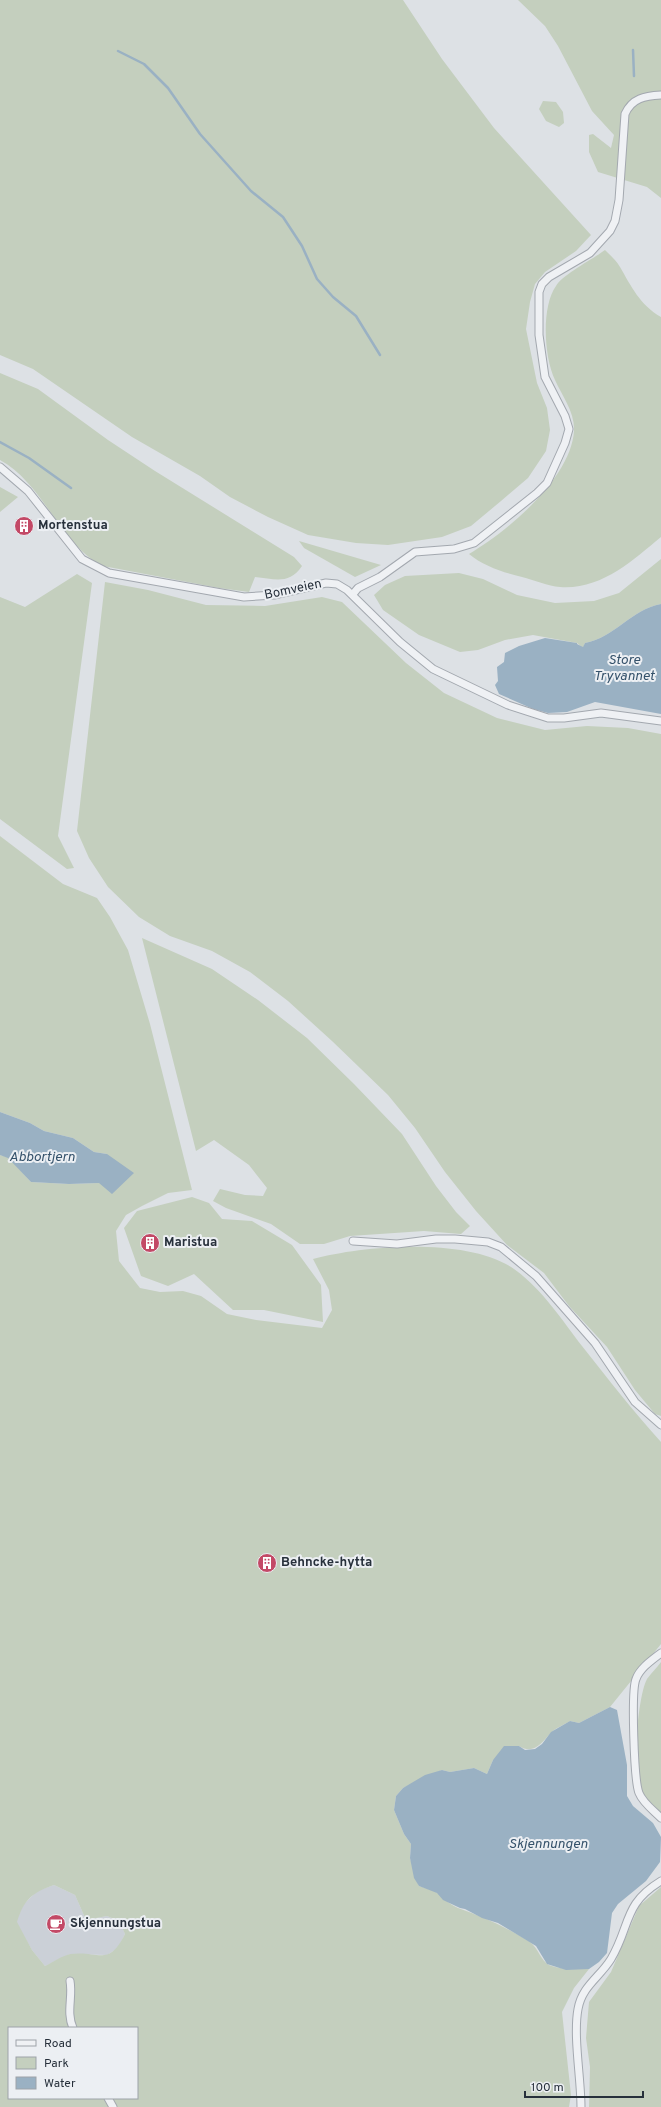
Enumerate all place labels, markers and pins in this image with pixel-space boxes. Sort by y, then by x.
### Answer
building icon: Mortenstua [13,515,35,537]
place label: Mortenstua [38,518,108,534]
building icon: Maristua [139,1232,161,1254]
place label: Maristua [164,1235,217,1251]
building icon: Behncke-hytta [256,1552,278,1574]
place label: Behncke-hytta [281,1555,372,1571]
cafe icon: Skjennungstua [45,1913,67,1935]
place label: Skjennungstua [70,1916,161,1932]

